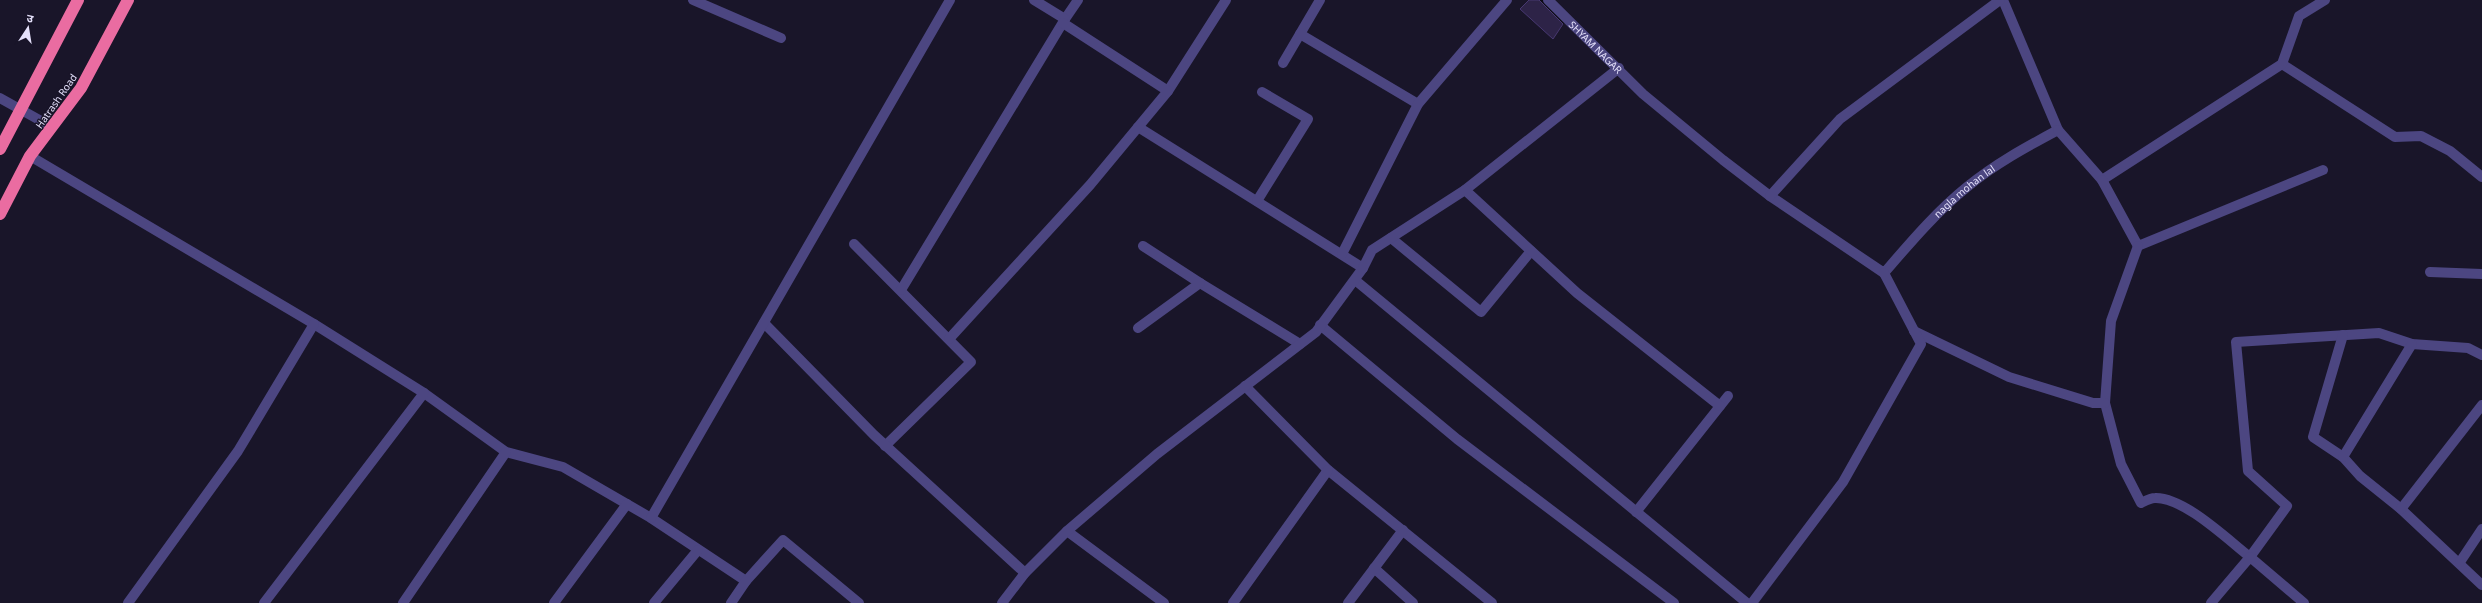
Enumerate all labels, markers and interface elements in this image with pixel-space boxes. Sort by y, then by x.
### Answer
north arrow [8,8,48,48]
text: उ [25,10,35,26]
street label: SHYAM NAGAR [1566,18,1626,77]
street label: Hatrash Road [32,71,80,131]
street label: nagla mohan lal [1931,162,1997,221]

